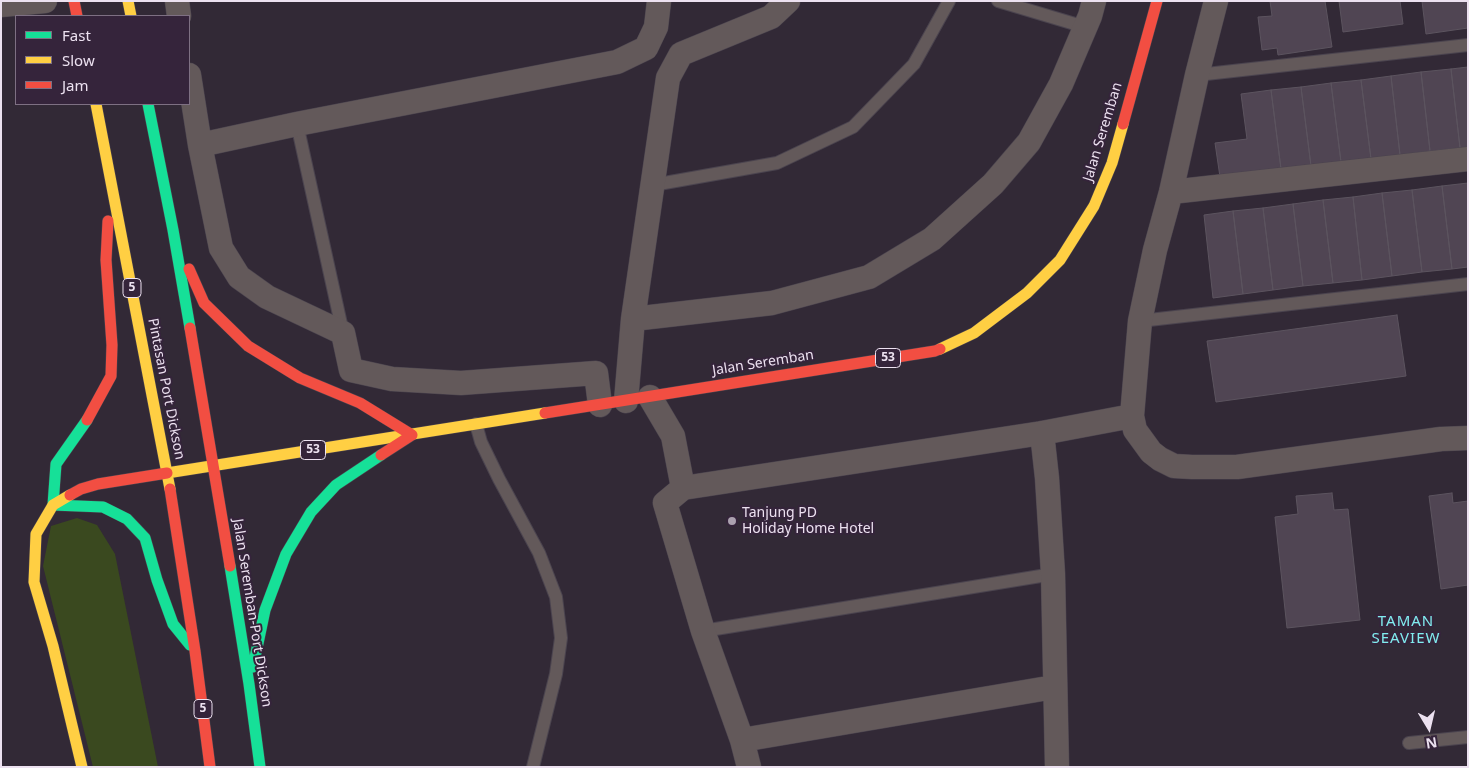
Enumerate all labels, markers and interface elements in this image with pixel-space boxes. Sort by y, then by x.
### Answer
legend [15,15,190,105]
text: Fast [62,25,91,45]
text: Slow [62,50,95,70]
text: Jam [62,75,89,95]
street label: Jalan Seremban [1080,80,1126,184]
road number: 5 [123,278,141,298]
street label: Pintasan Port Dickson [144,317,188,461]
street label: Jalan Seremban [711,347,815,379]
road number: 53 [876,348,900,368]
road number: 53 [300,440,326,460]
place label: Tanjung PD Holiday Home Hotel [742,505,874,538]
marker: Tanjung PD Holiday Home Hotel [726,515,738,527]
street label: Jalan Seremban-Port Dickson [229,518,275,708]
district label: TAMAN SEAVIEW [1371,613,1441,648]
road number: 5 [194,700,212,719]
north arrow [1404,703,1454,753]
text: N [1424,733,1439,754]

